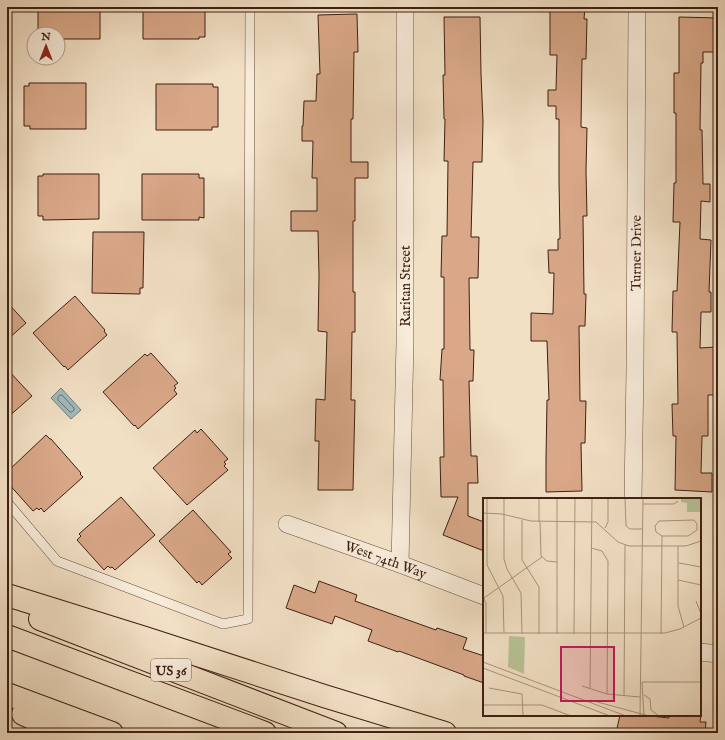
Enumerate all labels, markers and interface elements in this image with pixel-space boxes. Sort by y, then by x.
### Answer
north arrow [26,26,66,66]
text: N [40,30,51,44]
street label: Turner Drive [627,214,646,291]
street label: Raritan Street [397,245,415,327]
inset map [483,498,701,716]
street label: West 74th Way [342,537,429,583]
road number: US 36 [151,659,191,681]

